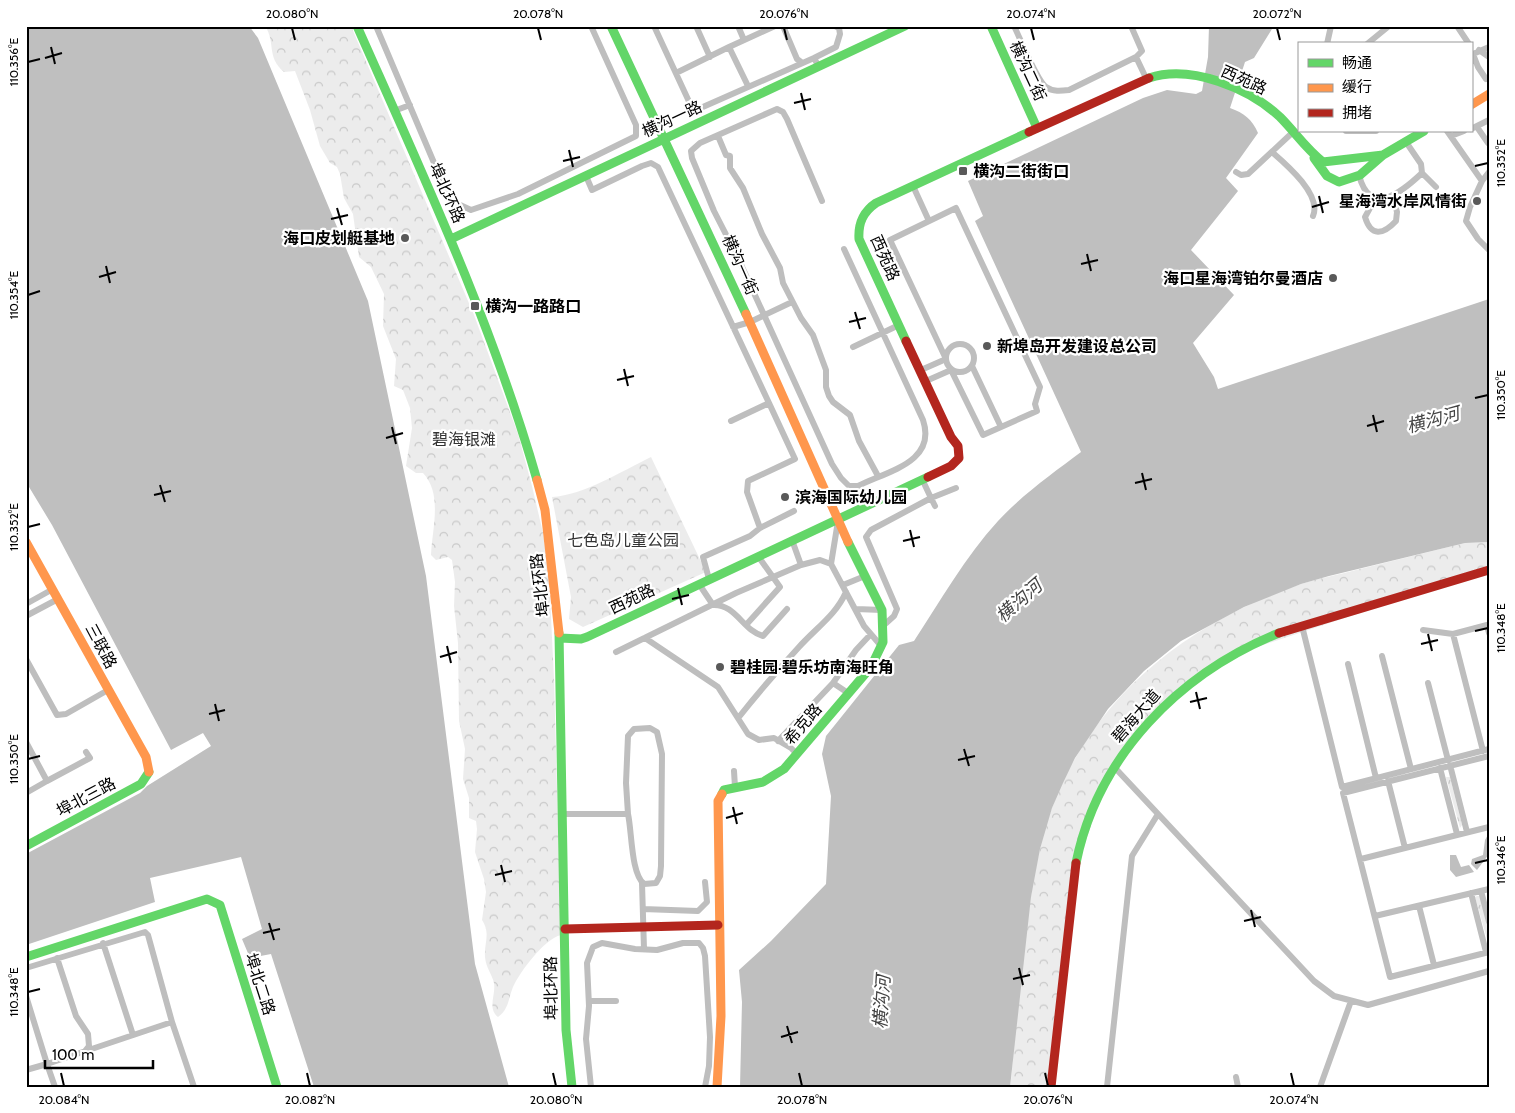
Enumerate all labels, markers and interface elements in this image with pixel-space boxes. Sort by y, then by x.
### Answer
text: 20.080°N [266,6,318,21]
text: 20.078°N [513,6,563,21]
text: 20.076°N [759,6,809,21]
text: 20.074°N [1006,6,1056,21]
text: 20.072°N [1252,6,1302,21]
text: 110.356°E [6,38,21,86]
street label: 横沟二街 [1006,38,1050,104]
legend [1298,42,1472,132]
text: 畅通 [1342,54,1372,72]
street label: 西苑路 [1218,62,1270,98]
text: 缓行 [1342,78,1372,96]
street label: 横沟一路 [639,97,705,141]
text: 拥堵 [1342,104,1372,122]
text: 110.352°E [1493,139,1508,187]
street label: 埠北环路 [425,160,469,226]
place label: 横沟二街街口 [973,162,1069,181]
marker: 横沟二街街口 [957,165,969,177]
place label: 星海湾水岸风情街 [1339,192,1467,211]
marker: 星海湾水岸风情街 [1471,195,1483,207]
place label: 海口皮划艇基地 [283,229,395,248]
marker: 海口皮划艇基地 [399,232,411,244]
street label: 横沟一街 [718,232,762,298]
street label: 西苑路 [867,232,903,284]
place label: 海口星海湾铂尔曼酒店 [1163,269,1323,288]
text: 110.354°E [6,270,21,319]
marker: 海口星海湾铂尔曼酒店 [1327,272,1339,284]
place label: 横沟一路路口 [485,297,581,316]
marker: 横沟一路路口 [469,300,481,312]
place label: 新埠岛开发建设总公司 [997,337,1157,356]
marker: 新埠岛开发建设总公司 [981,340,993,352]
text: 110.350°E [1493,370,1508,420]
water label: 横沟河 [1404,402,1465,438]
park label: 碧海银滩 [432,430,496,449]
place label: 滨海国际幼儿园 [795,488,907,507]
marker: 滨海国际幼儿园 [779,491,791,503]
text: 110.352°E [6,503,21,551]
park label: 七色岛儿童公园 [567,531,679,550]
street label: 埠北环路 [527,552,553,618]
water label: 横沟河 [991,573,1049,627]
street label: 西苑路 [606,580,658,618]
text: 110.348°E [1493,603,1508,653]
street label: 三联路 [81,620,121,672]
place label: 碧桂园·碧乐坊南海旺角 [730,658,894,677]
marker: 碧桂园·碧乐坊南海旺角 [714,661,726,673]
street label: 碧海大道 [1108,686,1164,746]
street label: 希克路 [780,700,826,748]
text: 110.350°E [6,734,21,784]
street label: 埠北三路 [53,774,119,820]
text: 110.346°E [1493,835,1508,884]
street label: 埠北二路 [241,951,279,1017]
street label: 埠北环路 [541,956,561,1020]
text: 110.348°E [6,967,21,1017]
water label: 横沟河 [869,971,895,1030]
scale bar [45,1038,152,1070]
text: 100 m [52,1046,94,1064]
text: 20.084°N [38,1092,90,1107]
text: 20.082°N [285,1092,335,1107]
text: 20.080°N [530,1092,582,1107]
text: 20.078°N [777,1092,827,1107]
text: 20.076°N [1023,1092,1073,1107]
text: 20.074°N [1269,1092,1319,1107]

